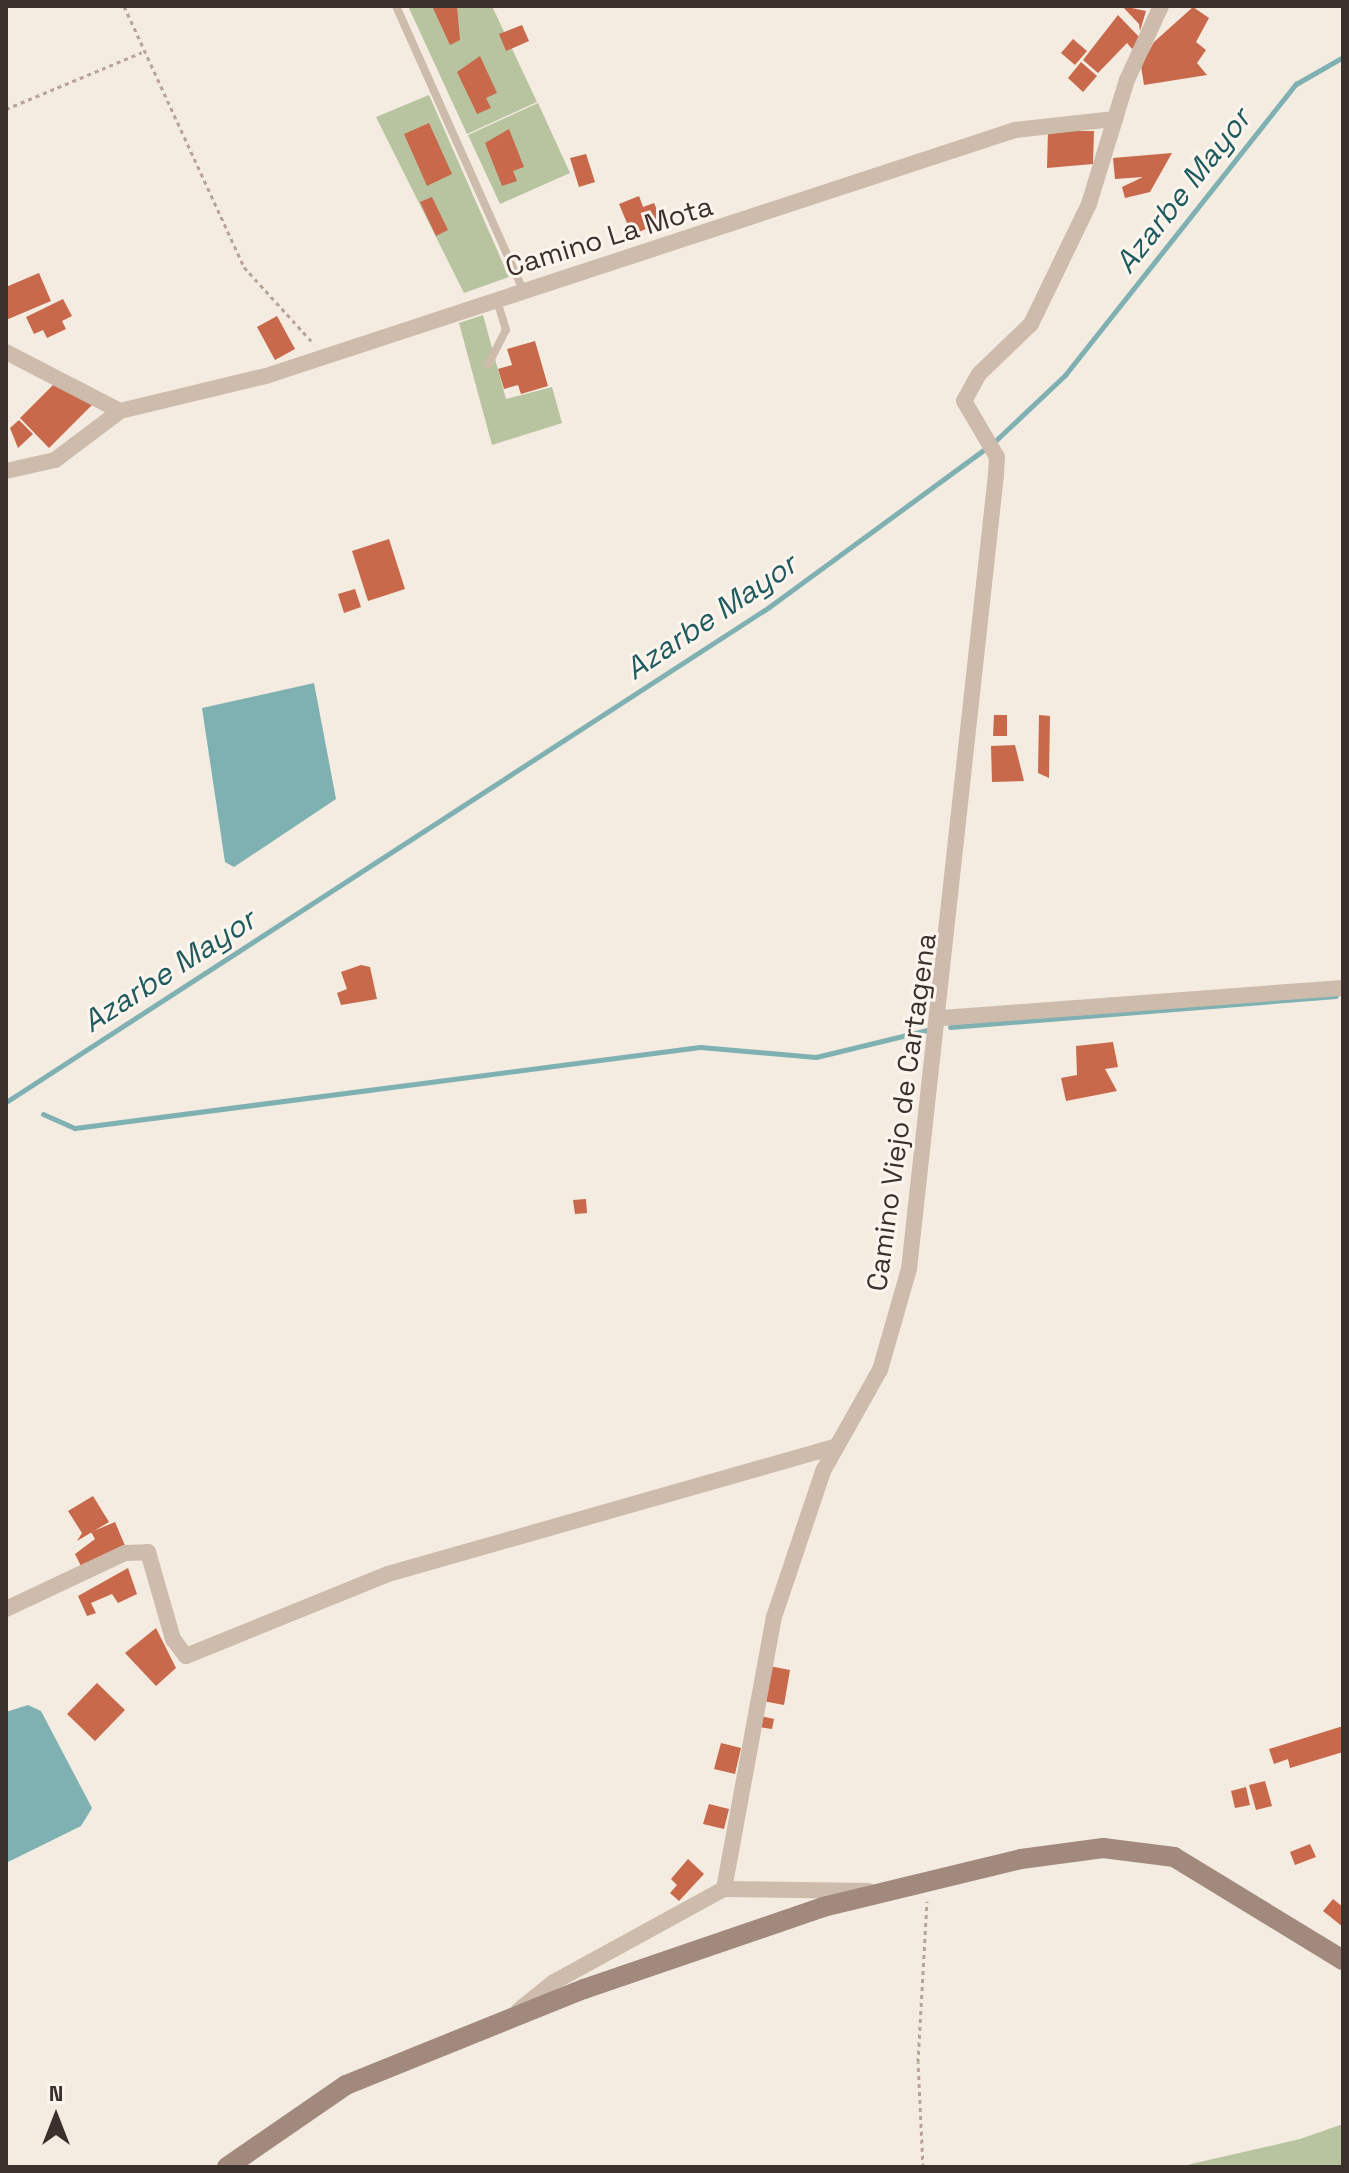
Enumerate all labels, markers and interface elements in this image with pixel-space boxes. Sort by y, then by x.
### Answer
water label: Azarbe Mayor [1108,102,1258,280]
street label: Camino La Mota [501,188,717,284]
water label: Azarbe Mayor [619,546,803,688]
water label: Azarbe Mayor [76,902,262,1040]
street label: Camino Viejo de Cartagena [859,931,943,1293]
north arrow [16,2077,96,2157]
text: N [49,2079,63,2107]

